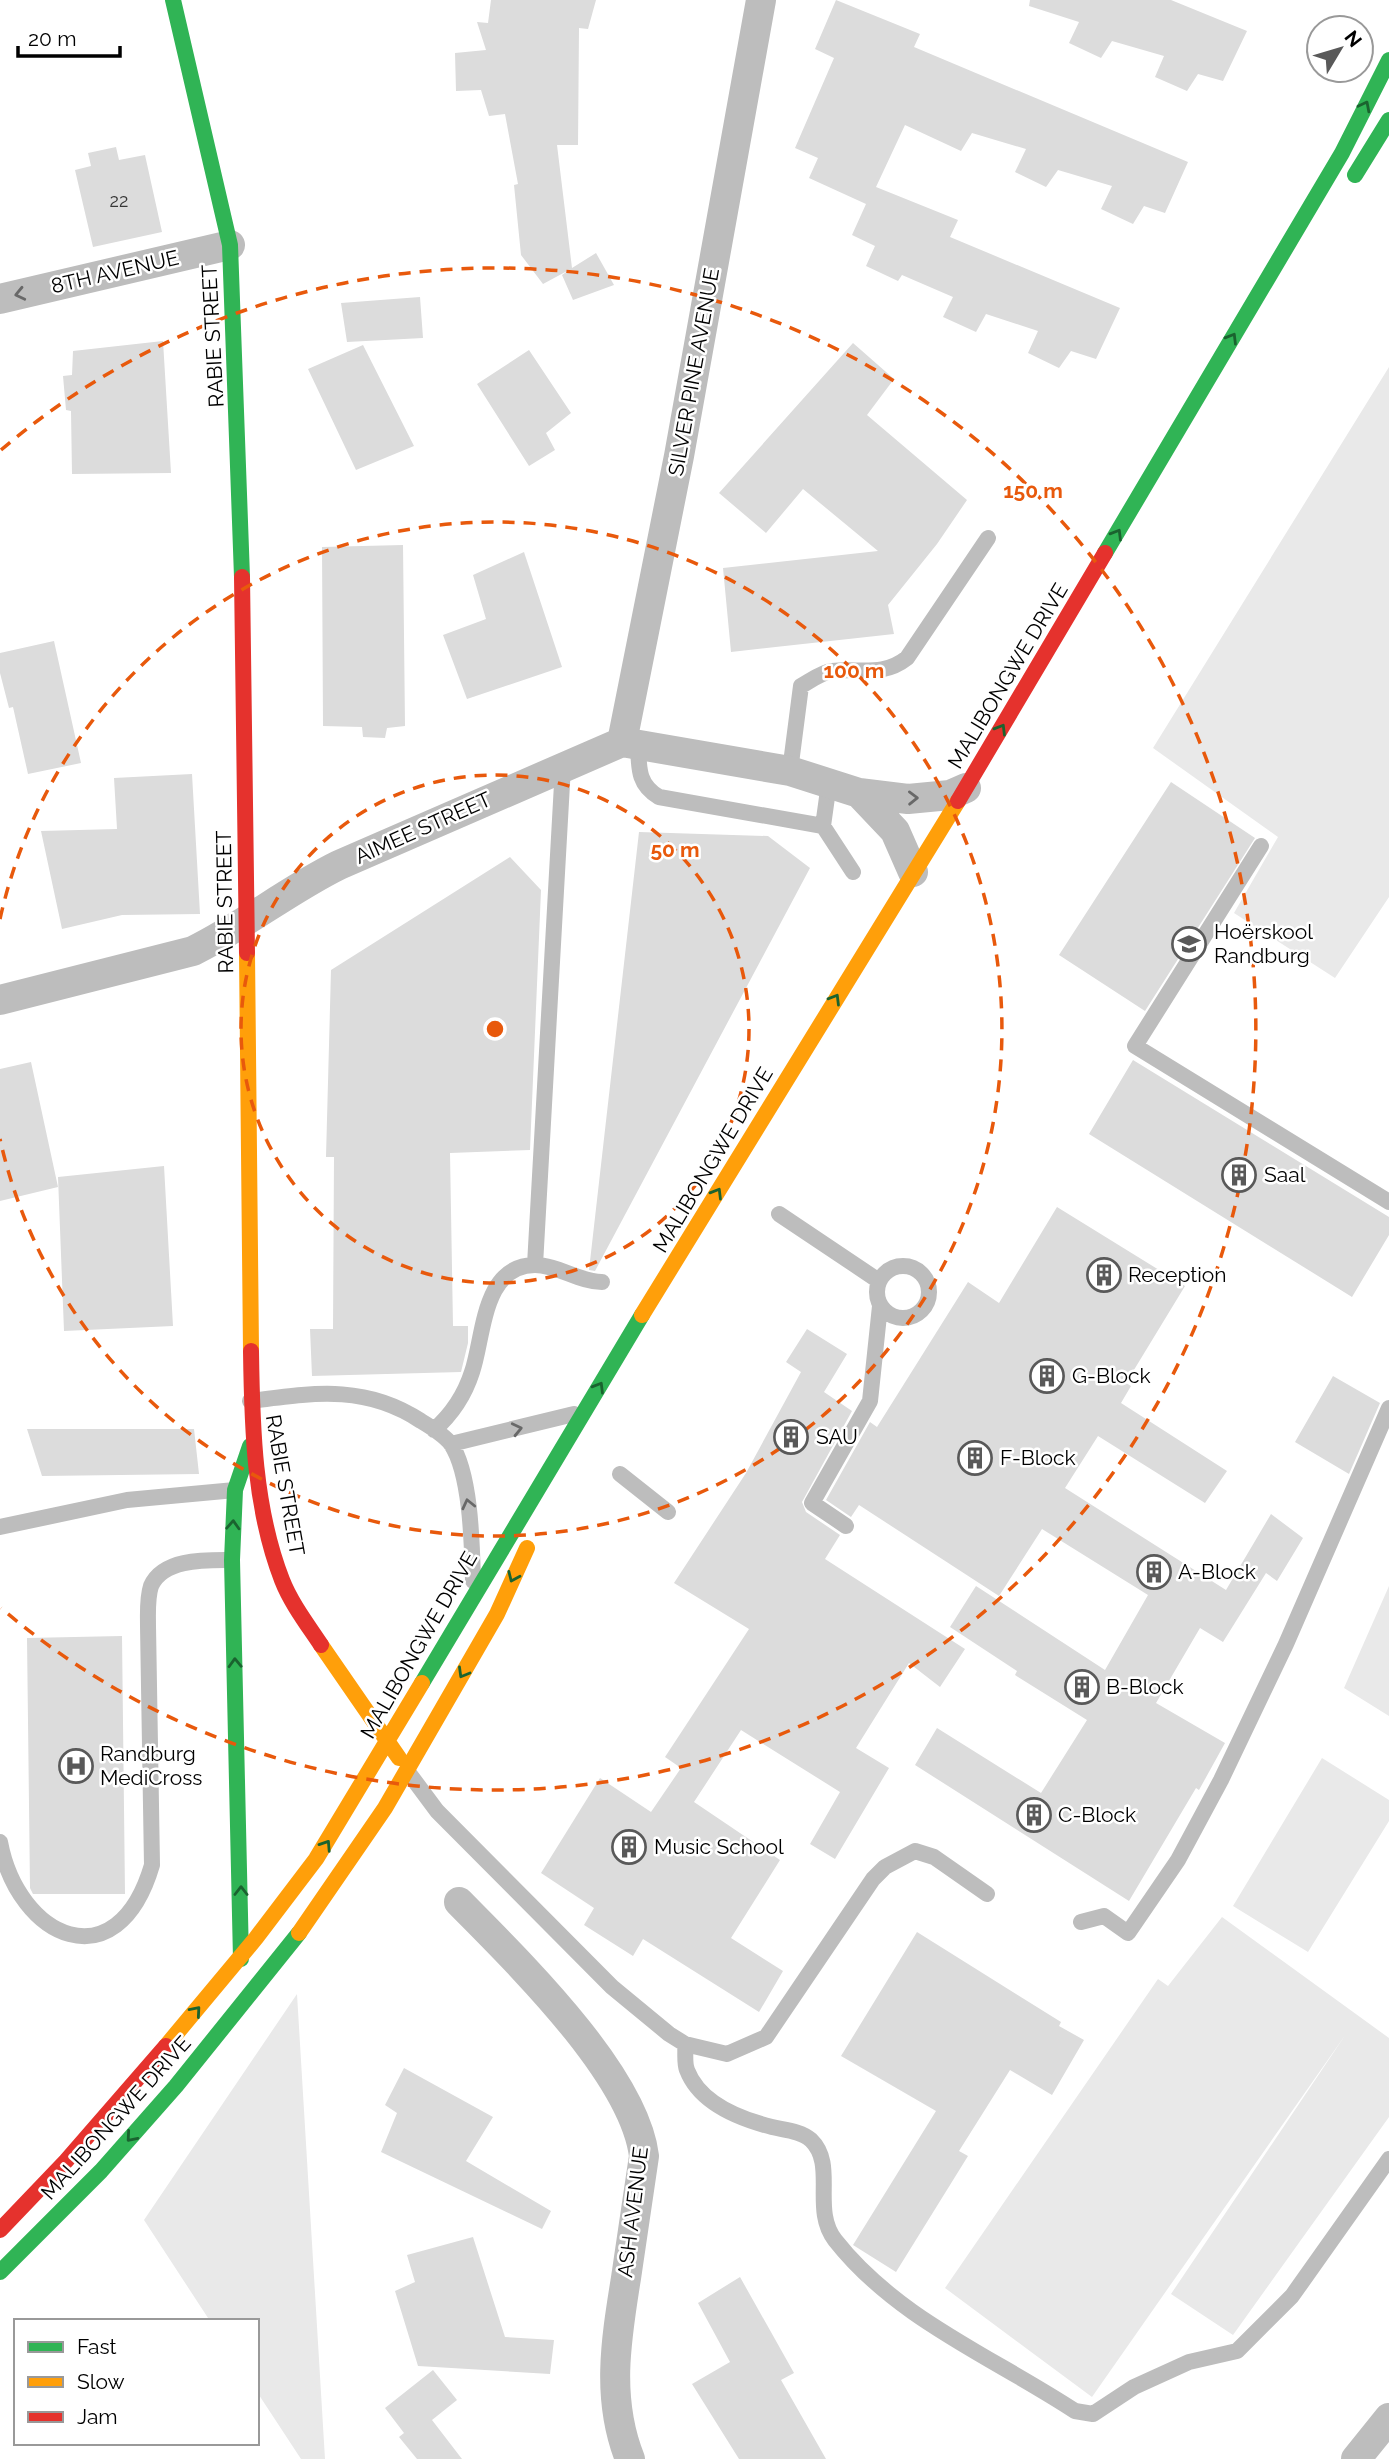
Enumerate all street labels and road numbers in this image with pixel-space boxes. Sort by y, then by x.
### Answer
street label: 8TH AVENUE [49,245,181,298]
street label: RABIE STREET [196,264,229,408]
street label: SILVER PINE AVENUE [663,266,724,478]
street label: MALIBONGWE DRIVE [942,579,1073,773]
street label: AIMEE STREET [351,786,495,869]
street label: RABIE STREET [211,830,238,974]
street label: MALIBONGWE DRIVE [647,1063,778,1257]
street label: RABIE STREET [261,1412,310,1558]
street label: MALIBONGWE DRIVE [355,1547,482,1743]
street label: MALIBONGWE DRIVE [36,2031,196,2205]
street label: ASH AVENUE [612,2145,653,2279]

